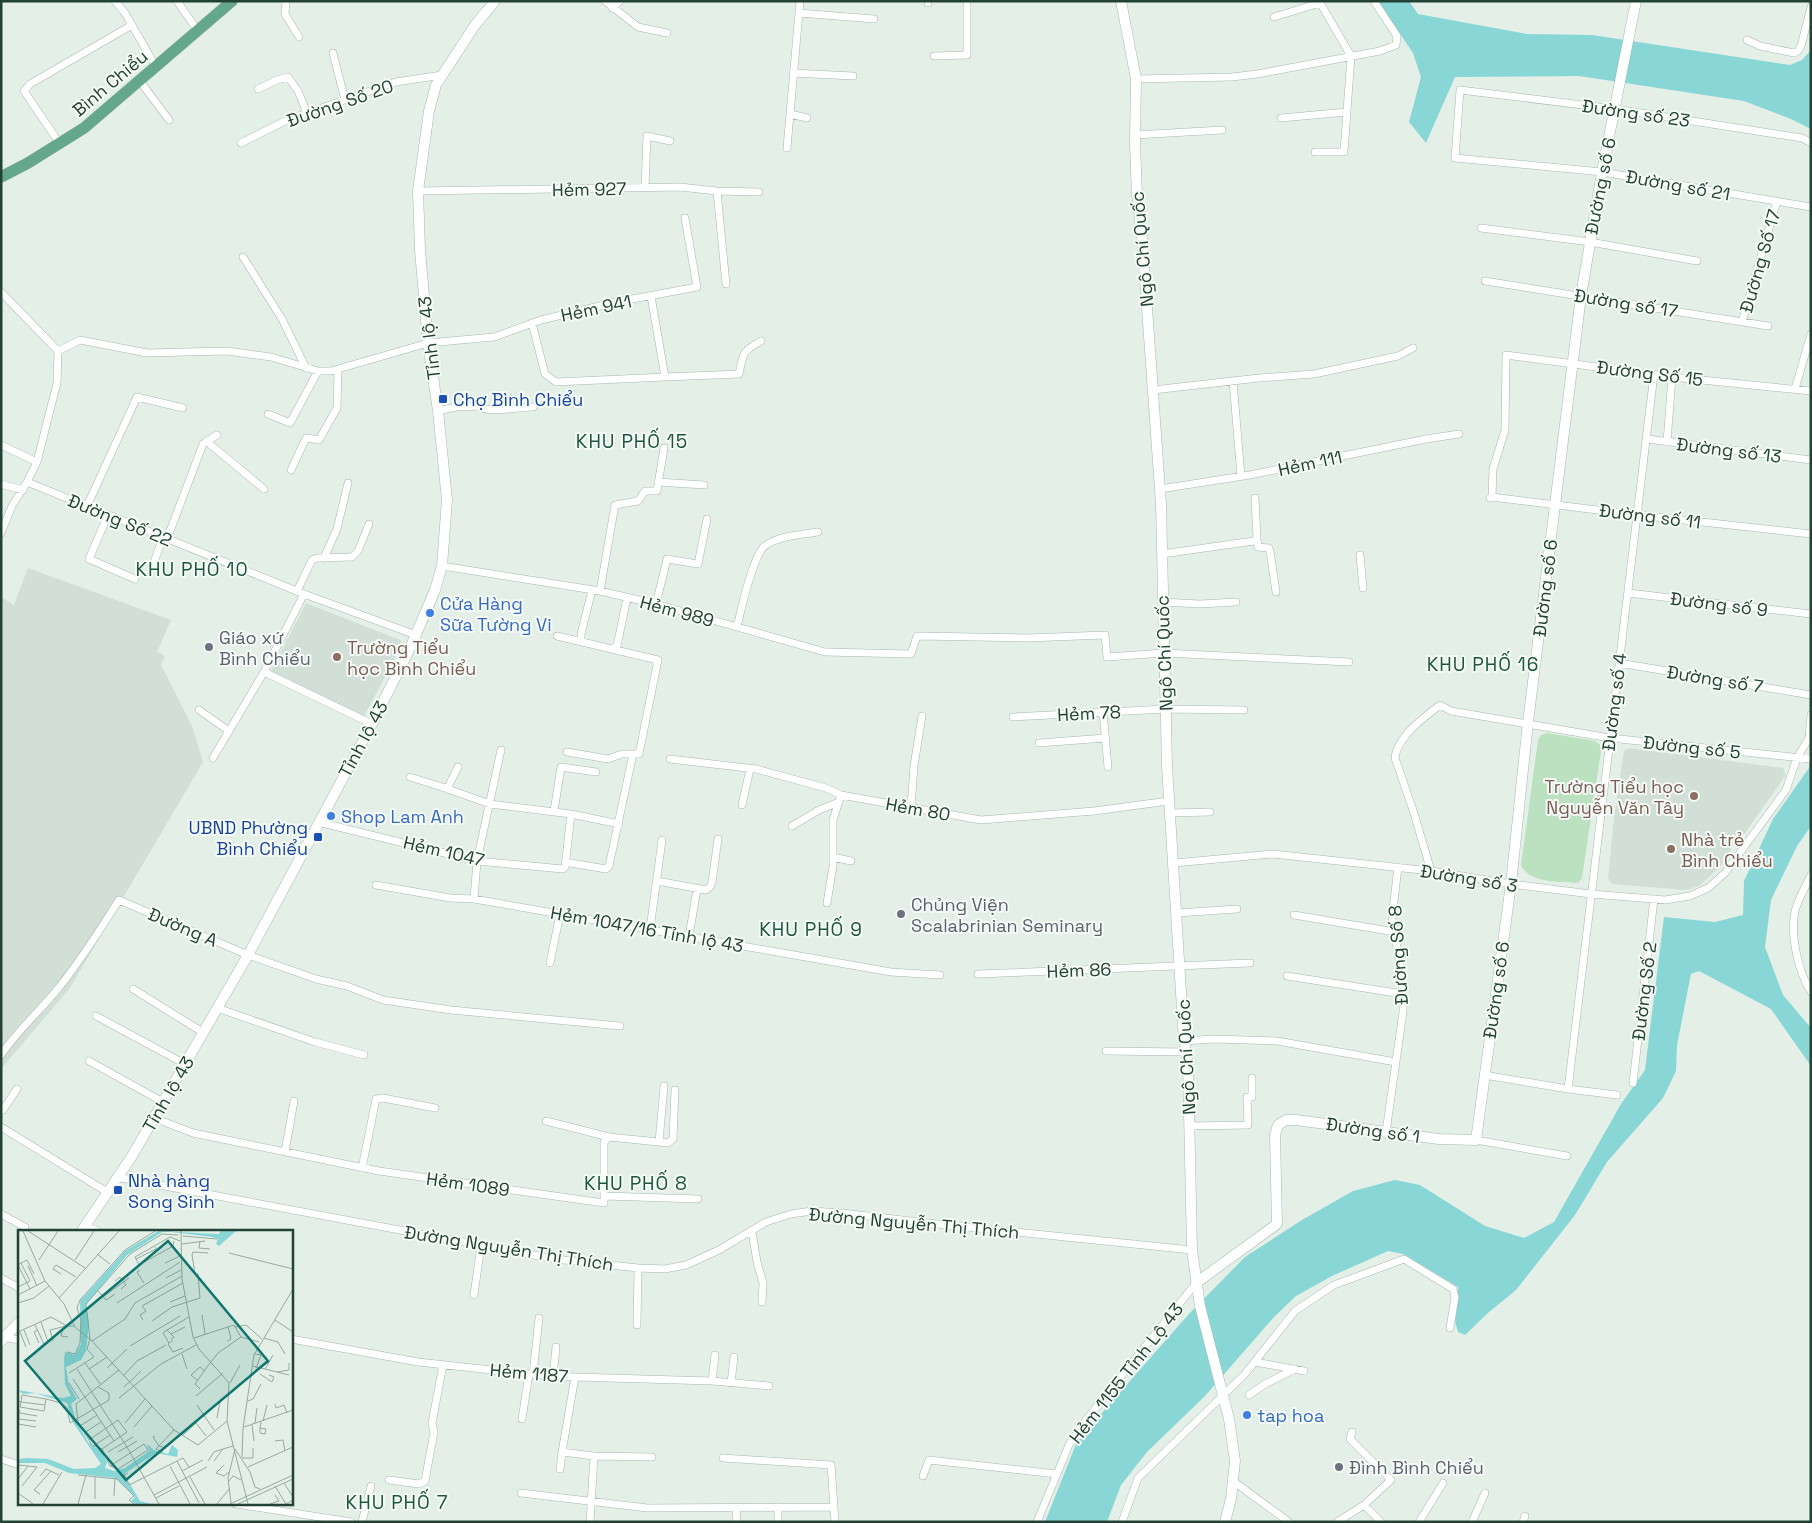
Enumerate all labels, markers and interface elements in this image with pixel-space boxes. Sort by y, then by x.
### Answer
street label: Bình Chiểu [67,45,153,121]
street label: Đường Số 20 [284,74,396,132]
street label: Đường số 23 [1581,94,1691,132]
street label: Đường số 6 [1579,136,1621,236]
street label: Đường số 21 [1624,165,1732,205]
street label: Hẻm 927 [552,177,626,201]
street label: Ngô Chí Quốc [1125,190,1159,308]
street label: Đường Số 17 [1734,207,1786,315]
street label: Đường số 17 [1572,283,1680,323]
street label: Hẻm 941 [558,289,634,327]
street label: Tỉnh lộ 43 [412,295,446,381]
street label: Đường Số 15 [1595,355,1705,391]
place label: Chợ Bình Chiểu [453,388,583,411]
marker: Chợ Bình Chiểu [437,393,449,405]
district label: KHU PHỐ 15 [576,428,688,454]
street label: Đường số 13 [1675,432,1783,468]
street label: Hẻm 111 [1276,445,1344,481]
street label: Đường Số 22 [65,489,175,551]
street label: Đường số 11 [1598,498,1702,534]
street label: Đường số 6 [1528,538,1562,638]
district label: KHU PHỐ 10 [135,556,249,582]
street label: Đường số 9 [1669,587,1769,621]
street label: Hẻm 989 [637,590,717,632]
place label: Cửa Hàng Sữa Tường Vi [440,592,552,636]
street label: Ngô Chí Quốc [1150,595,1178,711]
marker: Cửa Hàng Sữa Tường Vi [424,607,436,619]
place label: Giáo xứ Bình Chiểu [219,626,311,670]
place label: Trường Tiểu học Bình Chiểu [347,636,476,680]
marker: Giáo xứ Bình Chiểu [203,641,215,653]
marker: Trường Tiểu học Bình Chiểu [331,651,343,663]
district label: KHU PHỐ 16 [1427,651,1539,677]
street label: Đường số 4 [1597,652,1631,752]
street label: Đường số 7 [1665,660,1765,698]
street label: Tỉnh lộ 43 [333,697,393,781]
street label: Hẻm 78 [1056,700,1122,726]
street label: Đường số 5 [1642,730,1742,764]
place label: Trường Tiểu học Nguyễn Văn Tây [1544,775,1684,819]
marker: Trường Tiểu học Nguyễn Văn Tây [1688,790,1700,802]
street label: Hẻm 80 [884,792,952,826]
place label: Shop Lam Anh [341,805,464,828]
marker: Shop Lam Anh [325,810,337,822]
place label: UBND Phường Bình Chiểu [189,816,308,860]
place label: Nhà trẻ Bình Chiểu [1681,828,1773,872]
marker: UBND Phường Bình Chiểu [312,831,324,843]
street label: Hẻm 1047 [401,831,487,871]
marker: Nhà trẻ Bình Chiểu [1665,843,1677,855]
street label: Đường số 3 [1419,859,1519,897]
place label: Chủng Viện Scalabrinian Seminary [911,893,1103,937]
street label: Hẻm 1047/16 Tỉnh lộ 43 [549,901,745,957]
street label: Đường A [145,902,221,952]
street label: Đường Số 8 [1383,904,1413,1006]
marker: Chủng Viện Scalabrinian Seminary [895,908,907,920]
district label: KHU PHỐ 9 [759,916,863,942]
street label: Đường số 6 [1478,940,1514,1040]
street label: Đường Số 2 [1627,940,1661,1042]
street label: Hẻm 86 [1046,957,1112,983]
street label: Ngô Chí Quốc [1171,999,1201,1115]
street label: Tỉnh lộ 43 [137,1052,199,1136]
street label: Đường số 1 [1325,1112,1421,1148]
street label: Hẻm 1089 [425,1167,511,1201]
place label: Nhà hàng Song Sinh [128,1169,215,1213]
district label: KHU PHỐ 8 [584,1170,688,1196]
marker: Nhà hàng Song Sinh [112,1184,124,1196]
street label: Đường Nguyễn Thị Thích [808,1202,1020,1244]
street label: Đường Nguyễn Thị Thích [403,1220,615,1276]
inset map [18,1230,292,1506]
street label: Hẻm 1155 Tỉnh Lộ 43 [1064,1298,1188,1448]
street label: Hẻm 1187 [489,1358,569,1388]
place label: tap hoa [1257,1404,1324,1427]
marker: tap hoa [1241,1409,1253,1421]
place label: Đình Bình Chiểu [1349,1456,1484,1479]
marker: Đình Bình Chiểu [1333,1461,1345,1473]
district label: KHU PHỐ 7 [346,1489,448,1515]

